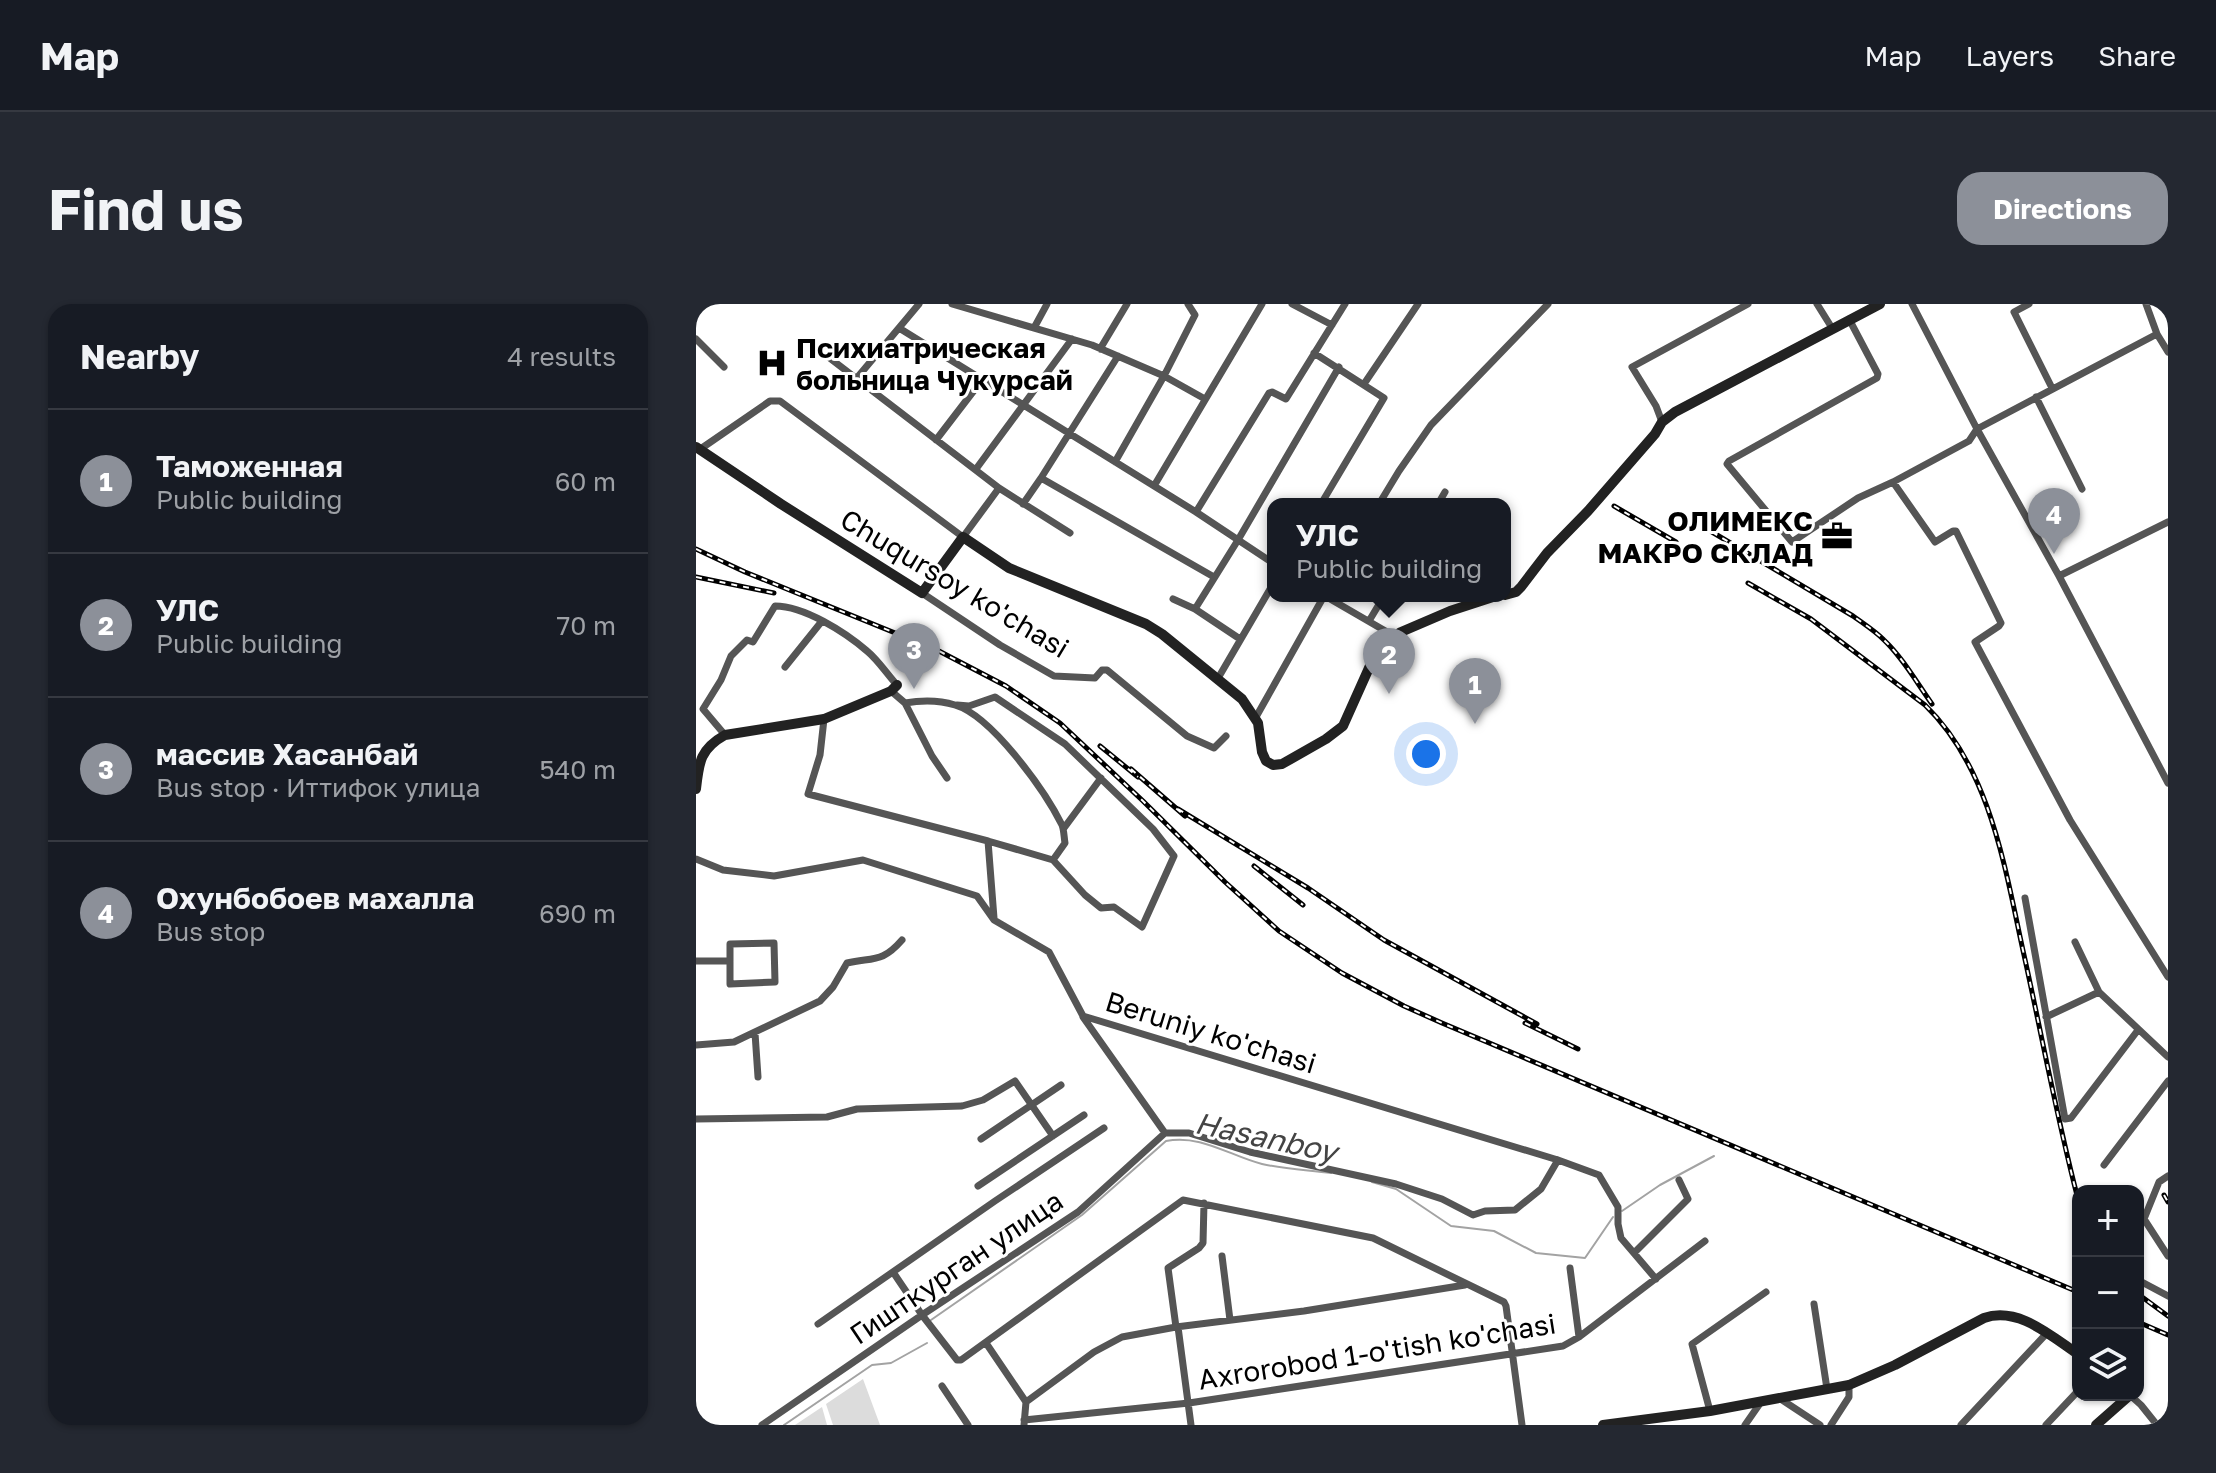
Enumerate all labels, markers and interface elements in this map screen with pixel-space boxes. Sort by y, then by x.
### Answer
text: Map [40,33,119,78]
text: Map [1864,39,1922,72]
text: Layers [1966,39,2054,72]
text: Share [2098,39,2176,72]
button: Directions [1957,172,2168,245]
text: Find us [48,175,244,242]
place label: Психиатрическая больница Чукурсай [796,331,1073,396]
text: Nearby [80,336,200,376]
text: 4 results [507,341,616,372]
hospital icon: Психиатрическая больница Чукурсай [755,346,789,380]
text: Таможенная [156,448,343,484]
text: 1 [99,466,113,497]
text: 60 m [555,466,616,497]
text: Public building [156,484,342,515]
pin: 4 [2028,488,2080,554]
popup [1267,498,1511,602]
street label: Chuqursoy ko'chasi [835,502,1075,664]
place label: ОЛИМЕКС МАКРО СКЛАД [1597,504,1813,569]
text: УЛС [1296,517,1359,553]
office icon: ОЛИМЕКС МАКРО СКЛАД [1820,519,1854,553]
text: Public building [1296,553,1482,584]
text: УЛС [156,592,219,628]
text: 2 [98,610,114,641]
text: 70 m [557,610,616,641]
pin: 3 [888,623,940,689]
text: Public building [156,628,342,659]
pin: 2 [1363,628,1415,694]
pin: 1 [1449,658,1501,724]
your location [1406,734,1446,774]
text: массив Хасанбай [156,736,418,772]
text: 3 [98,754,114,785]
text: 540 m [539,754,616,785]
text: Bus stop · Иттифок улица [156,772,480,803]
text: Охунбобоев махалла [156,880,474,916]
text: 4 [98,898,114,929]
text: 690 m [539,898,616,929]
text: Bus stop [156,916,265,947]
street label: Beruniy ko'chasi [1102,984,1320,1080]
water label: Hasanboy [1192,1104,1344,1170]
street label: Гишткурган улица [843,1184,1069,1350]
map controls [2072,1185,2144,1401]
button: + [2072,1185,2144,1257]
button: − [2072,1257,2144,1329]
street label: Axrorobod 1-o'tish ko'chasi [1196,1306,1558,1396]
button: layers [2072,1329,2144,1401]

